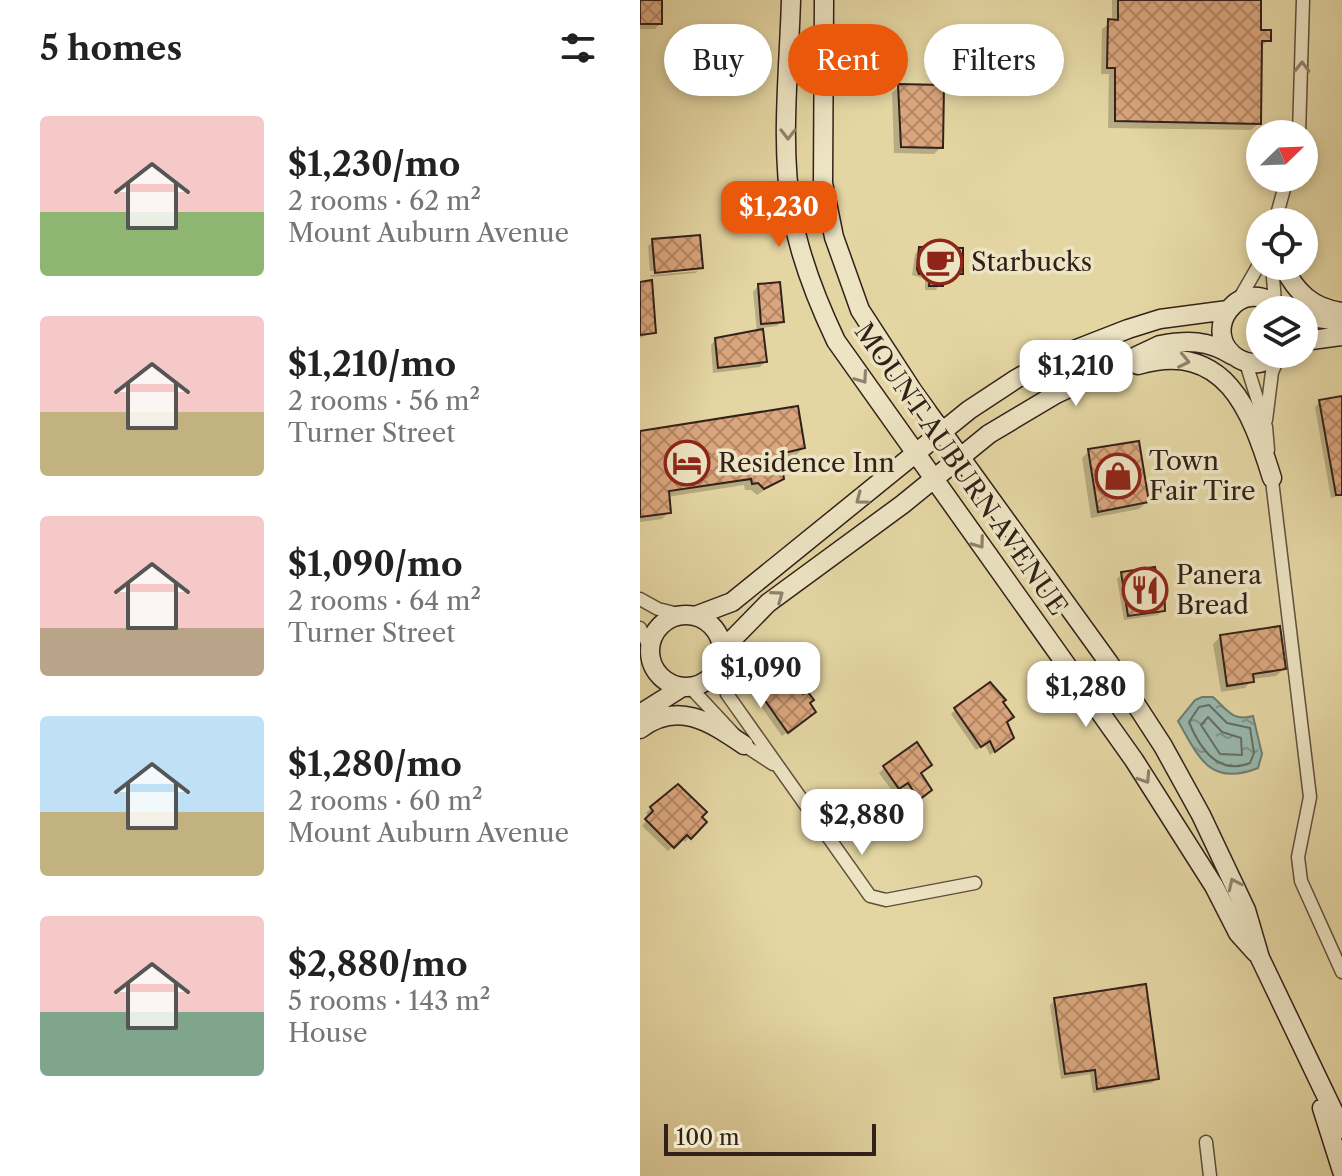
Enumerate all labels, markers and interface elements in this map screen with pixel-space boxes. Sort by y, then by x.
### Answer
chip: Buy [664,24,772,96]
chip: Rent [788,24,908,96]
chip: Filters [924,24,1064,96]
icon: filters [556,26,600,70]
text: 5 homes [40,27,182,69]
one-way arrow [1294,60,1311,73]
north arrow [1246,120,1318,192]
map controls [1246,120,1318,368]
one-way arrow [779,128,797,141]
text: $1,230/mo [288,143,460,185]
icon: home [104,148,200,244]
pin: $1,230 [714,181,844,249]
text: 2 rooms · 62 m² [288,185,481,217]
text: $1,230 [739,191,819,223]
button: locate [1246,208,1318,280]
text: Mount Auburn Avenue [288,217,569,249]
cafe icon: Starbucks [916,238,964,286]
place label: Starbucks [971,246,1092,278]
button: layers [1246,296,1318,368]
street label: MOUNT AUBURN AVENUE [848,317,1074,621]
pin: $1,210 [1011,340,1141,408]
text: $1,210/mo [288,343,456,385]
icon: home [104,348,200,444]
text: $1,210 [1038,350,1114,382]
one-way arrow [1177,352,1191,369]
one-way arrow [852,369,867,384]
text: 2 rooms · 56 m² [288,385,480,417]
text: Turner Street [288,417,455,449]
hotel icon: Residence Inn [663,439,711,487]
place label: Town Fair Tire [1149,445,1255,507]
place label: Residence Inn [718,447,895,479]
shop icon: Town Fair Tire [1094,452,1142,500]
one-way arrow [855,490,870,504]
one-way arrow [969,534,984,548]
text: $1,090/mo [288,543,463,585]
icon: home [104,548,200,644]
place label: Panera Bread [1176,559,1262,621]
restaurant icon: Panera Bread [1121,566,1169,614]
text: 2 rooms · 64 m² [288,585,481,617]
one-way arrow [769,591,783,605]
text: Turner Street [288,617,455,649]
pin: $1,090 [696,642,826,710]
text: $1,090 [720,652,802,684]
pin: $1,280 [1021,661,1151,729]
text: $1,280 [1045,671,1127,703]
text: $1,280/mo [288,743,462,785]
icon: home [104,748,200,844]
one-way arrow [1136,769,1151,784]
text: 2 rooms · 60 m² [288,785,483,817]
pin: $2,880 [797,789,927,857]
text: $2,880 [819,799,905,831]
text: Mount Auburn Avenue [288,817,569,849]
one-way arrow [1228,878,1244,893]
text: $2,880/mo [288,943,468,985]
icon: home [104,948,200,1044]
text: 5 rooms · 143 m² [288,985,490,1017]
text: House [288,1017,368,1049]
scale bar [664,1120,876,1156]
text: 100 m [676,1124,739,1151]

